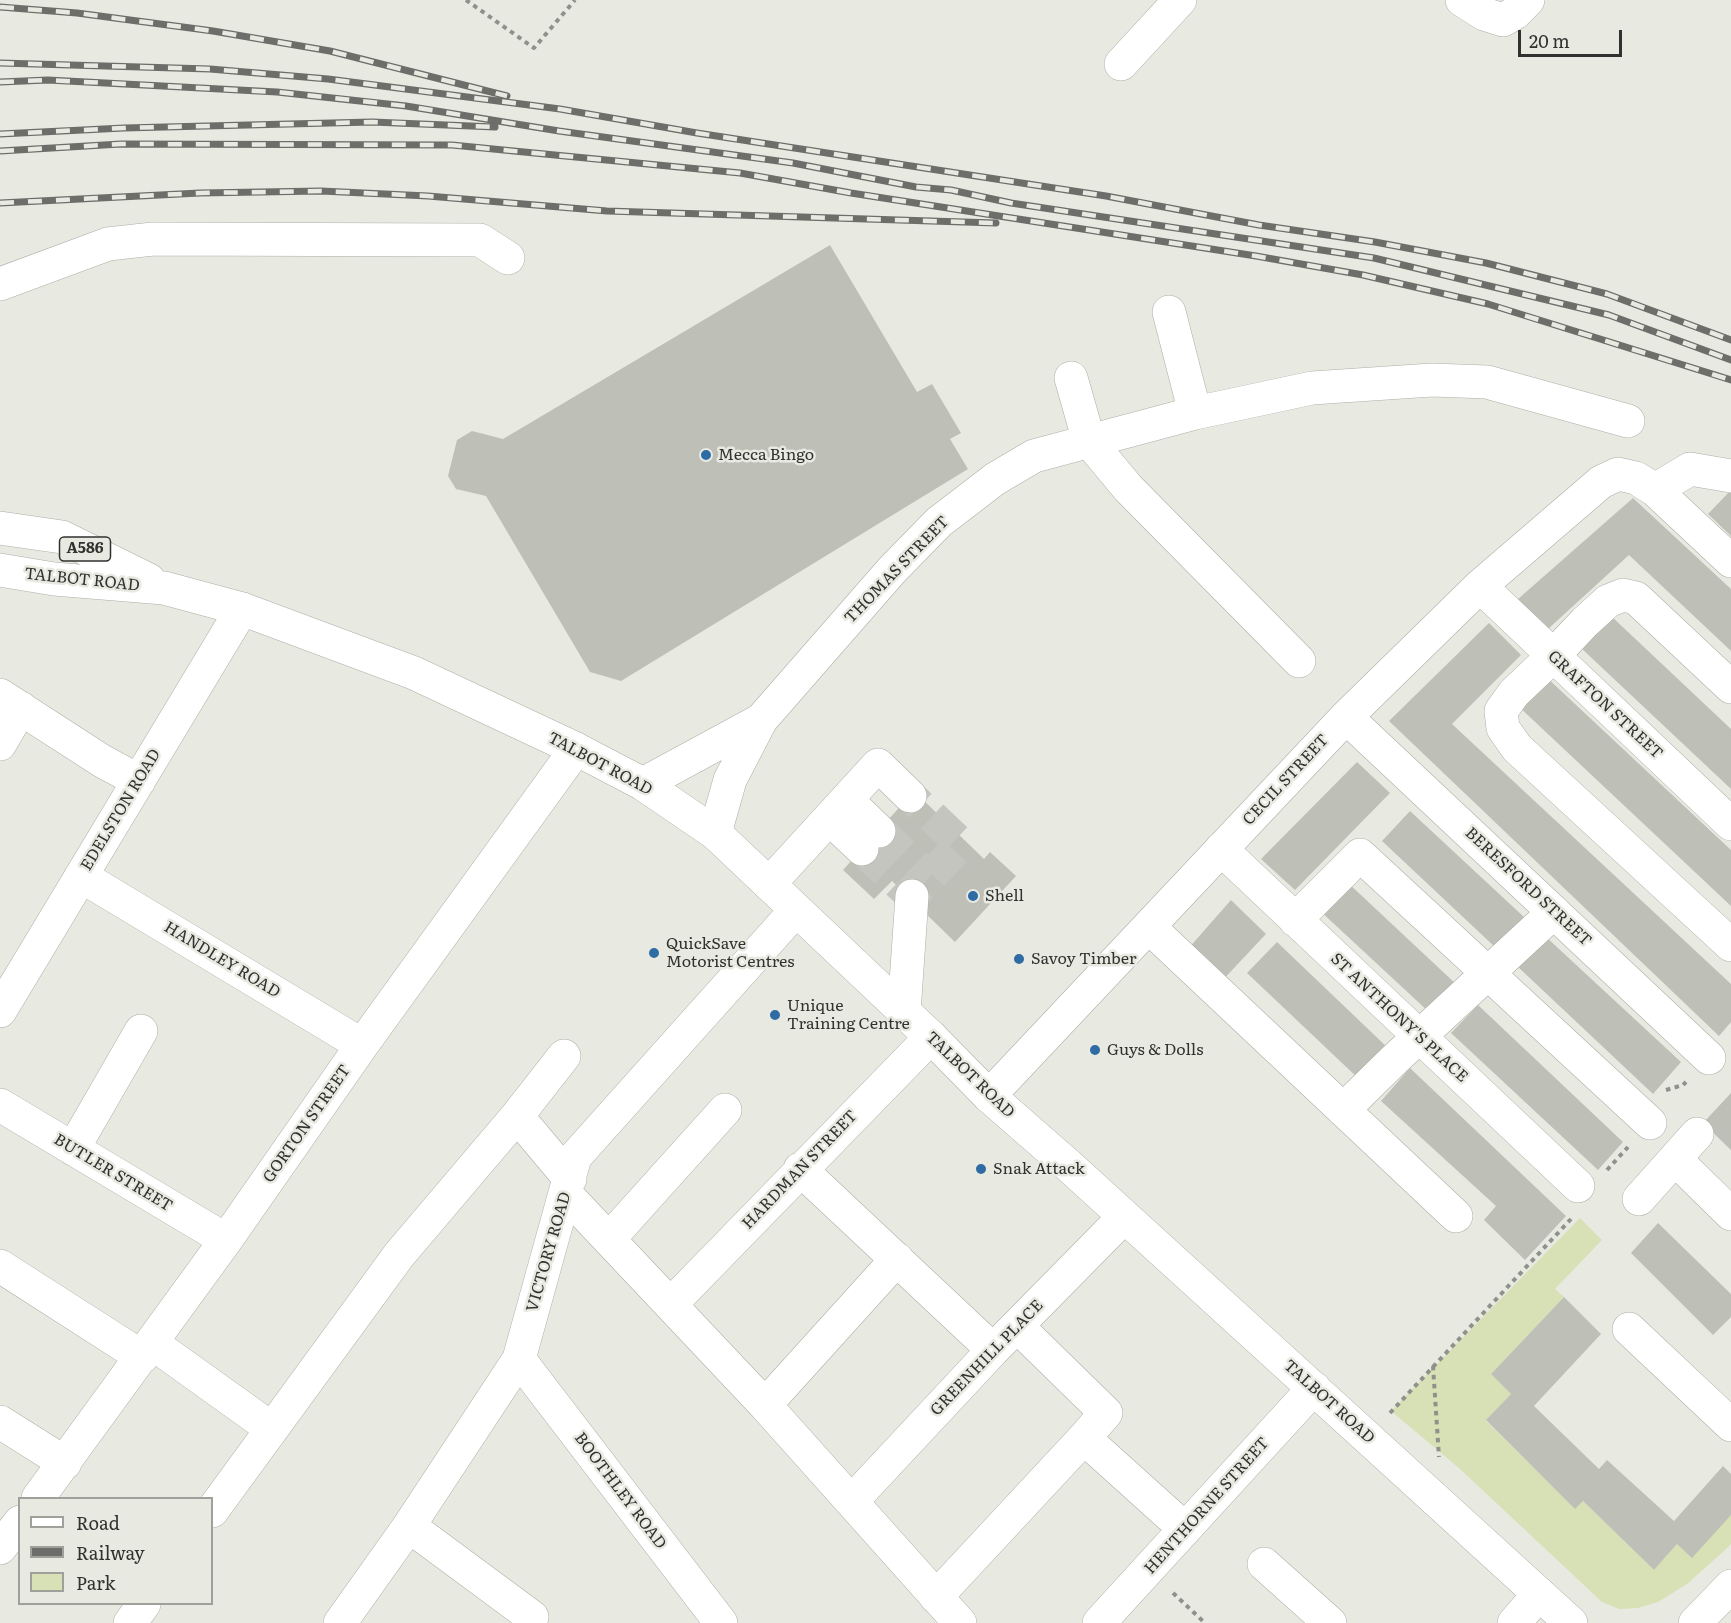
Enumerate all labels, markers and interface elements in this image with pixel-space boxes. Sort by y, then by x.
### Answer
scale bar [1521,18,1624,56]
text: 20 m [1529,27,1570,54]
place label: Mecca Bingo [718,445,814,465]
marker: Mecca Bingo [699,448,713,462]
street label: THOMAS STREET [841,512,953,628]
road number: A586 [60,537,110,561]
street label: TALBOT ROAD [23,564,141,596]
street label: GRAFTON STREET [1544,647,1666,763]
street label: TALBOT ROAD [544,728,656,800]
street label: CECIL STREET [1239,731,1333,829]
street label: EDELSTON ROAD [77,746,165,874]
street label: BERESFORD STREET [1461,824,1595,950]
place label: Shell [985,886,1024,906]
marker: Shell [966,889,980,903]
street label: HANDLEY ROAD [161,918,283,1002]
place label: QuickSave Motorist Centres [666,934,794,972]
marker: QuickSave Motorist Centres [647,946,661,960]
place label: Savoy Timber [1031,949,1136,969]
street label: ST ANTHONY'S PLACE [1326,949,1472,1087]
marker: Savoy Timber [1012,952,1026,966]
place label: Unique Training Centre [787,996,910,1034]
marker: Unique Training Centre [768,1008,782,1022]
street label: TALBOT ROAD [922,1028,1018,1122]
place label: Guys & Dolls [1107,1040,1203,1060]
marker: Guys & Dolls [1088,1043,1102,1057]
street label: GORTON STREET [259,1061,355,1187]
street label: HARDMAN STREET [738,1107,862,1233]
street label: BUTLER STREET [50,1130,176,1216]
place label: Snak Attack [993,1159,1085,1179]
marker: Snak Attack [974,1162,988,1176]
street label: VICTORY ROAD [523,1190,575,1314]
street label: GREENHILL PLACE [927,1296,1047,1420]
street label: TALBOT ROAD [1280,1356,1378,1448]
street label: BOOTHLEY ROAD [570,1429,670,1553]
street label: HENTHORNE STREET [1141,1434,1273,1578]
legend [18,1497,213,1605]
text: Road [76,1509,120,1536]
text: Railway [76,1539,145,1566]
text: Park [76,1569,115,1596]

